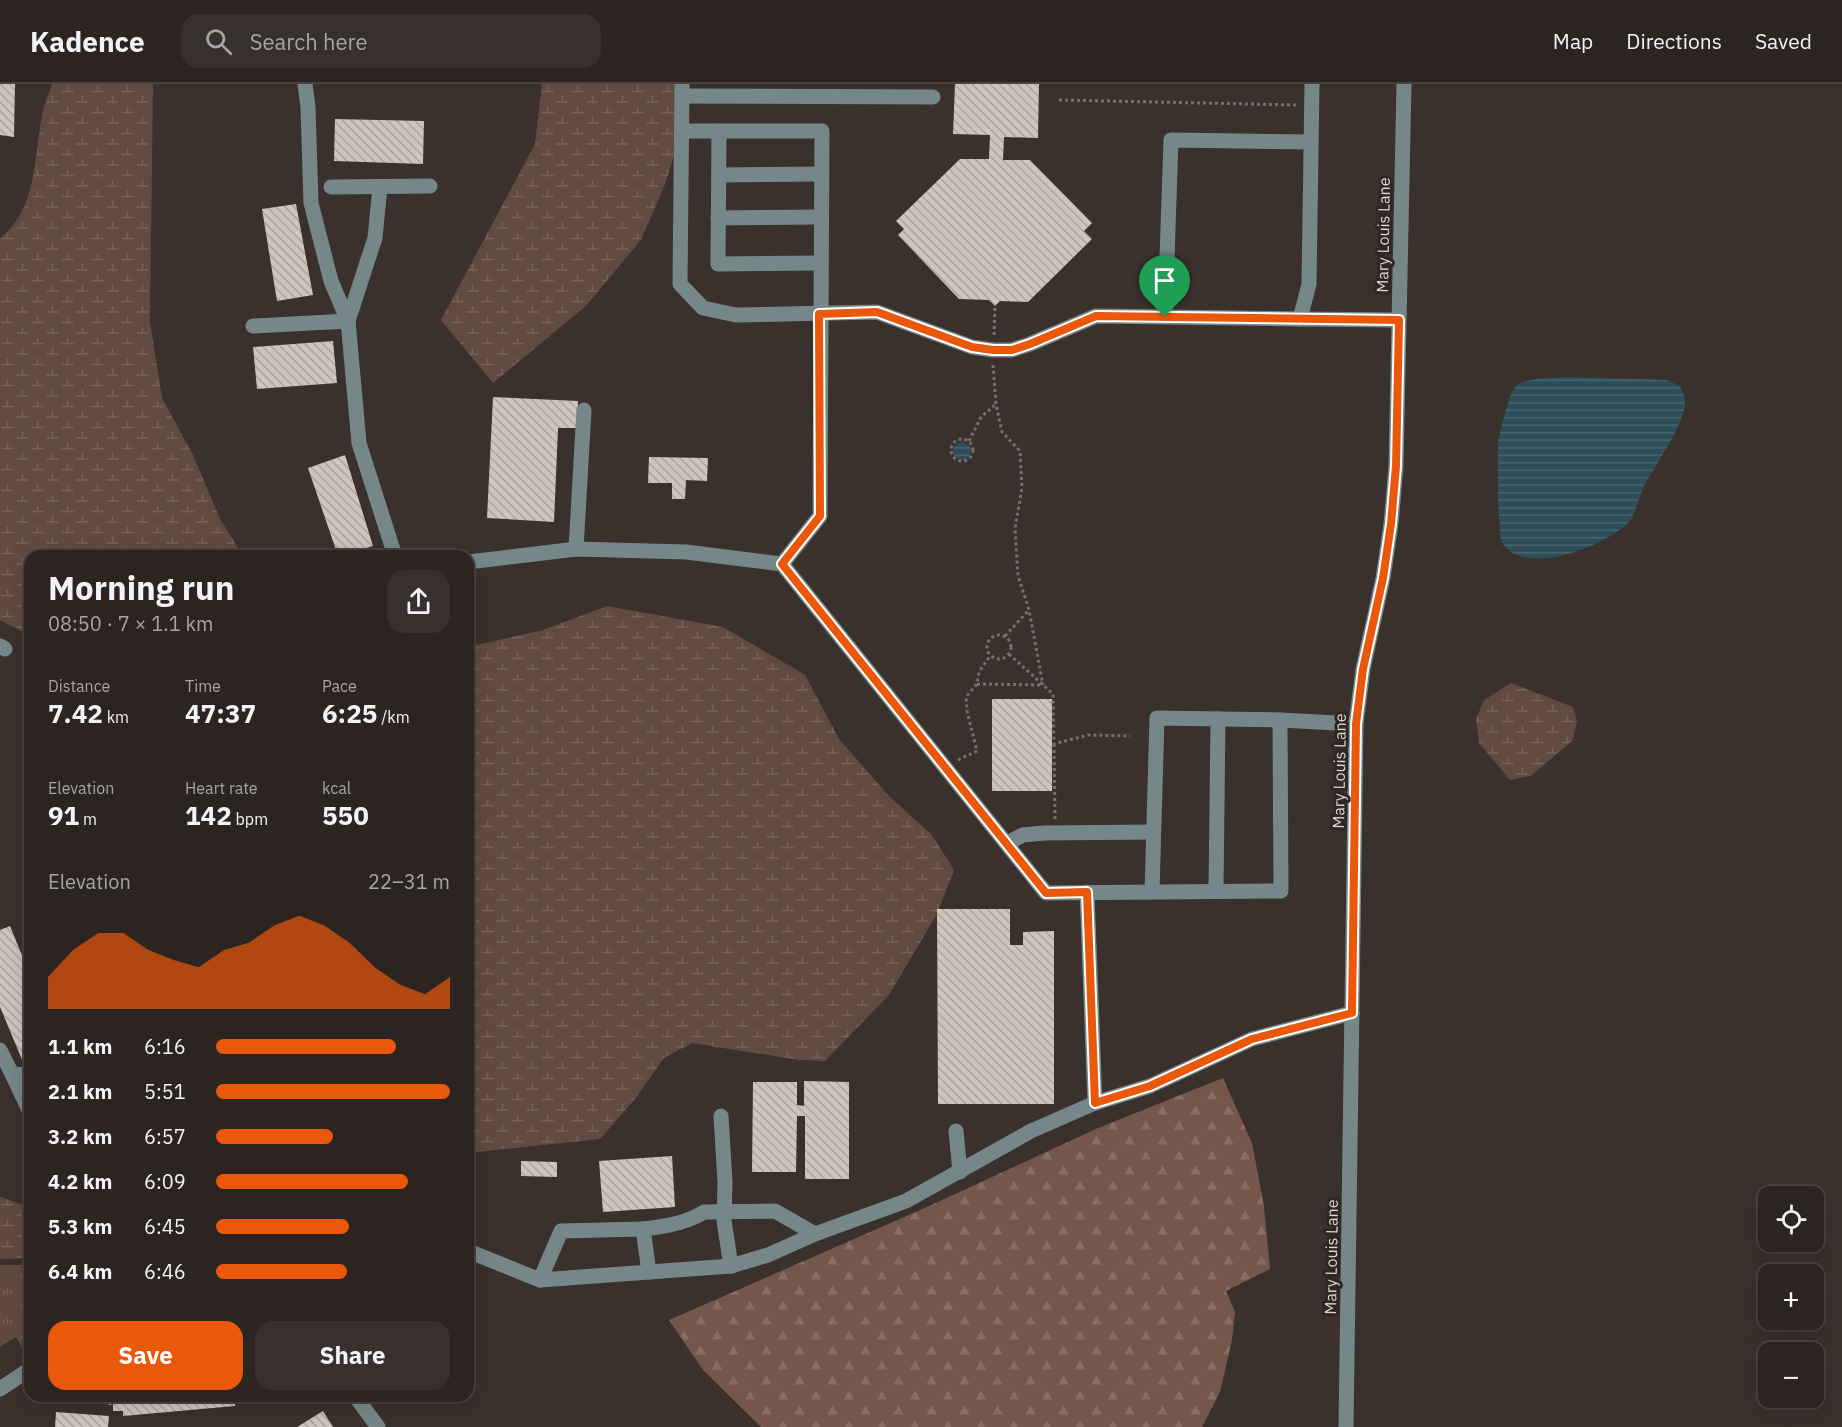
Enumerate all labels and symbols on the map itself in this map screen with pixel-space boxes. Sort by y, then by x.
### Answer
street label: Mary Louis Lane [1372,177,1394,293]
pin [1139,255,1190,317]
street label: Mary Louis Lane [1328,713,1350,829]
street label: Mary Louis Lane [1320,1199,1342,1315]

